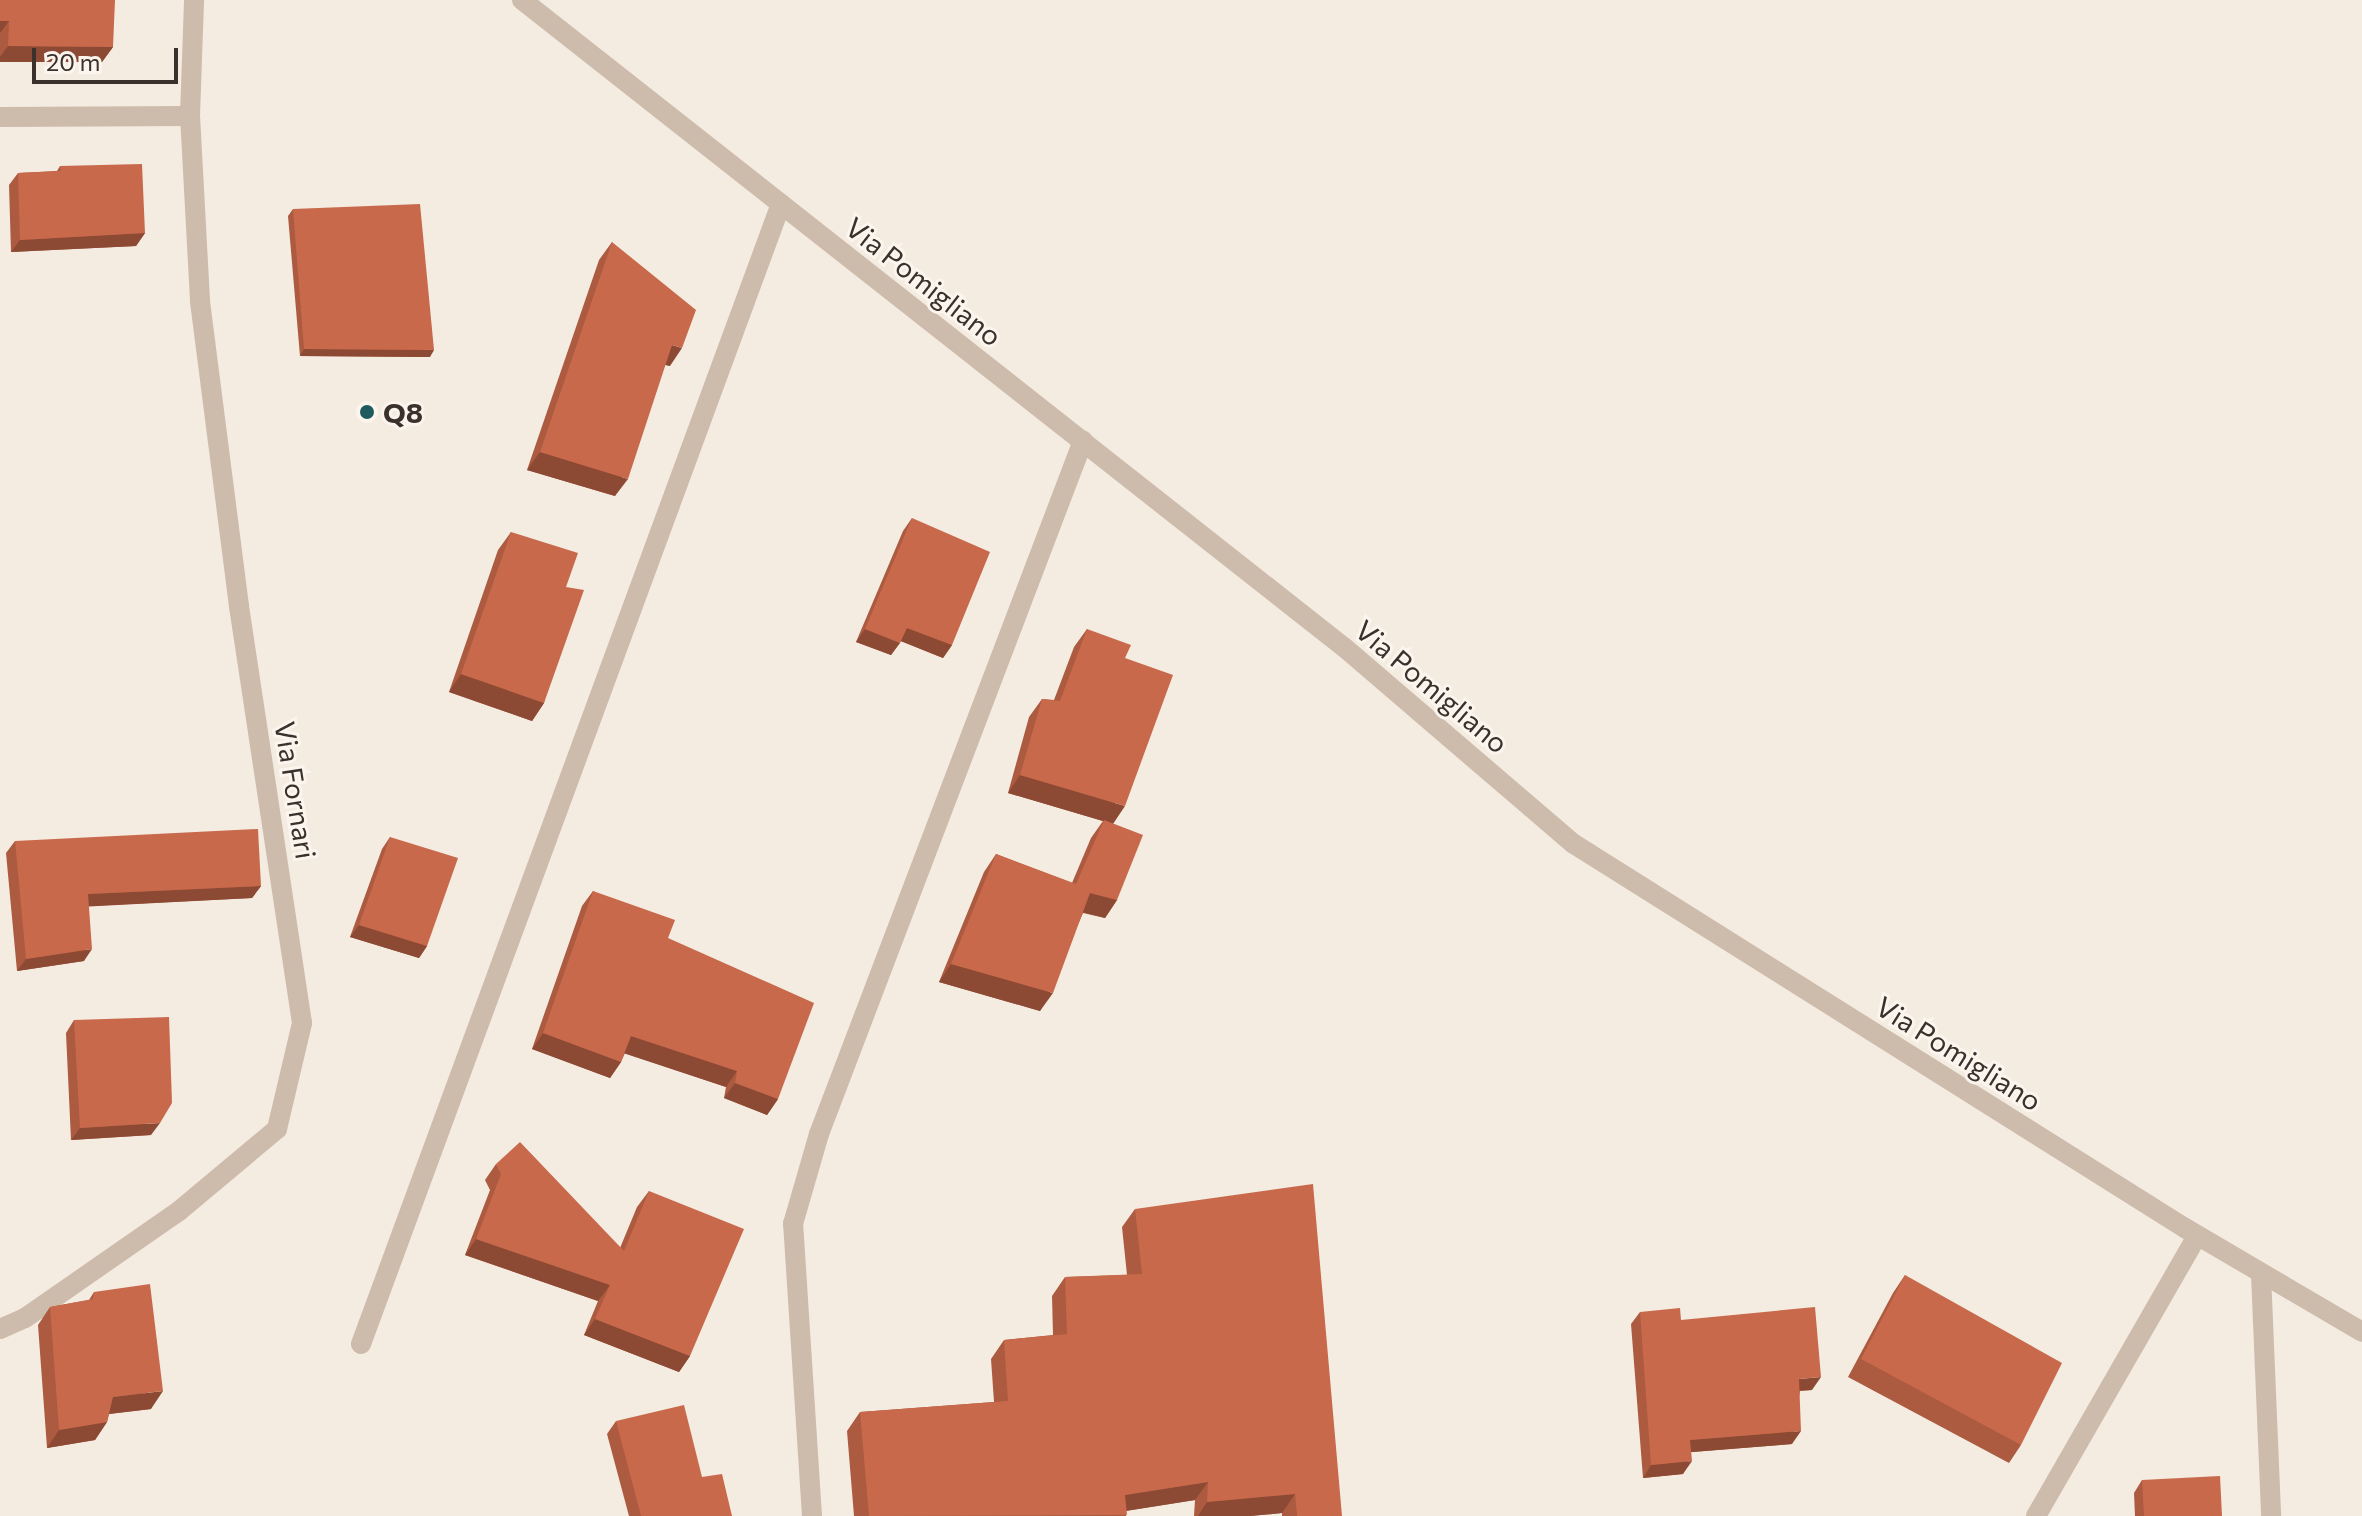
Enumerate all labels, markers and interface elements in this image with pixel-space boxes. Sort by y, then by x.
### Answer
scale bar [36,32,182,82]
text: 20 m [46,47,100,76]
street label: Via Pomigliano [839,210,1009,352]
place label: Q8 [383,395,423,429]
marker: Q8 [358,403,376,421]
street label: Via Pomigliano [1349,612,1515,760]
street label: Via Fornari [269,719,323,861]
street label: Via Pomigliano [1870,989,2048,1117]

